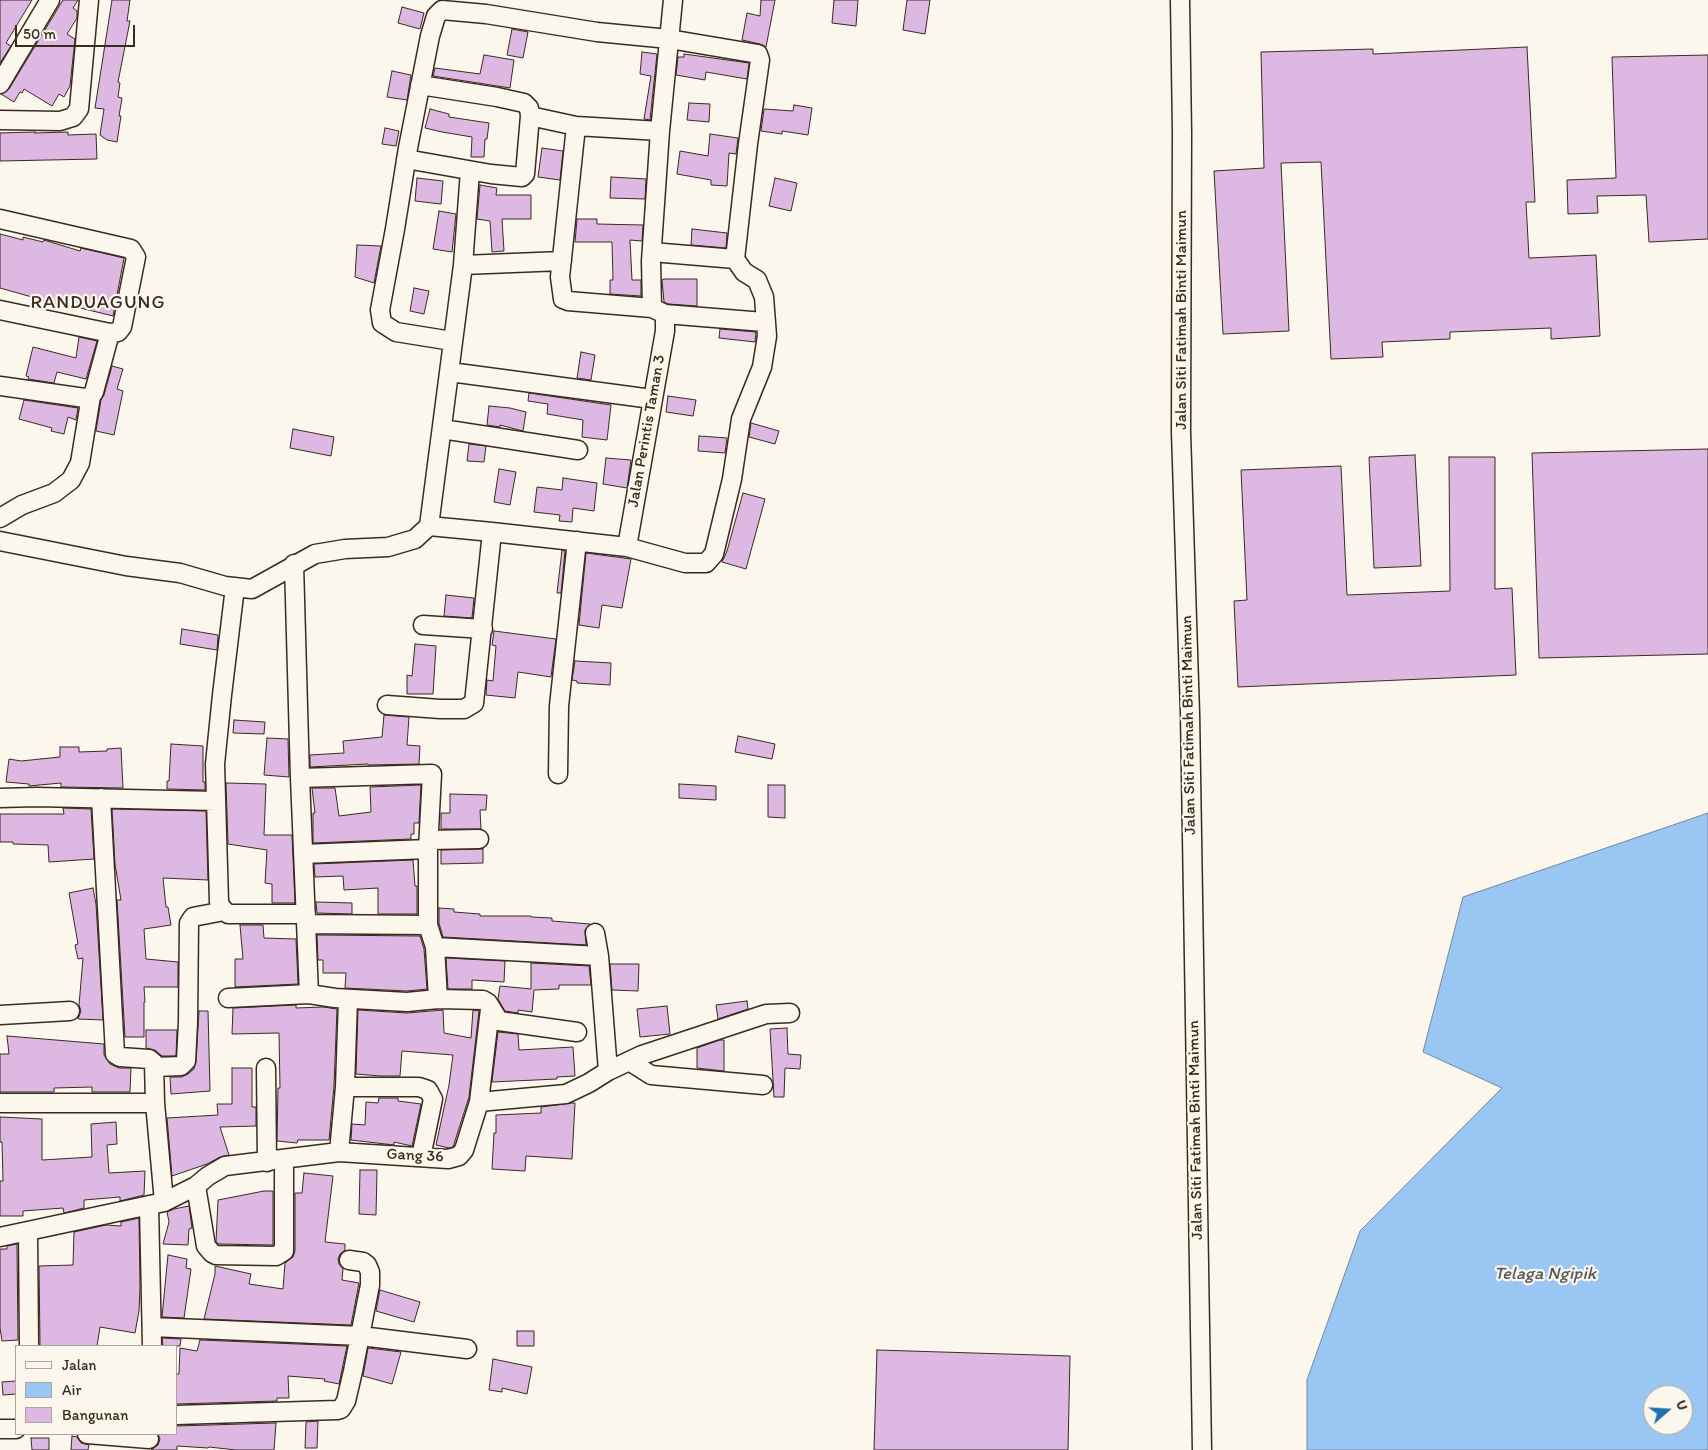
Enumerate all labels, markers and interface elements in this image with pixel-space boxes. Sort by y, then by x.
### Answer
scale bar [18,15,138,47]
text: 50 m [23,25,56,43]
street label: Jalan Siti Fatimah Binti Maimun [1172,210,1192,430]
district label: RANDUAGUNG [29,292,167,314]
street label: Jalan Perintis Taman 3 [624,353,670,509]
street label: Jalan Siti Fatimah Binti Maimun [1177,615,1201,835]
street label: Jalan Siti Fatimah Binti Maimun [1184,1020,1208,1240]
street label: Gang 36 [386,1145,444,1167]
water label: Telaga Ngipik [1494,1263,1596,1285]
legend [15,1345,178,1435]
text: Jalan [62,1356,96,1374]
text: Air [62,1381,81,1399]
north arrow [1643,1385,1693,1435]
text: U [1672,1398,1691,1412]
text: Bangunan [62,1406,129,1424]

